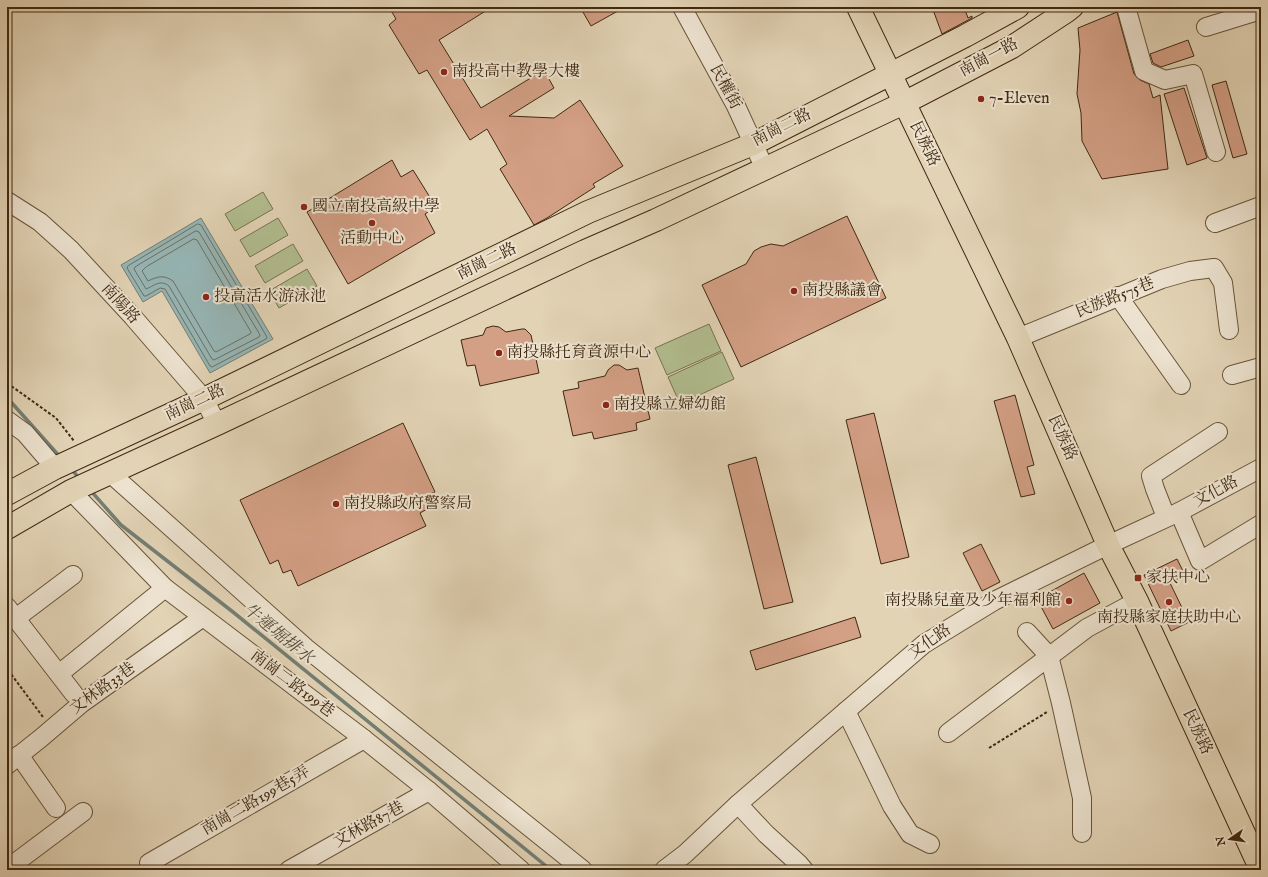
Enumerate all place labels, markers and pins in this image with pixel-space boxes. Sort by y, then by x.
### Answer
place label: 南投高中教學大樓 [452,62,580,82]
marker: 南投高中教學大樓 [439,67,449,77]
place label: 7-Eleven [989,89,1050,109]
marker: 7-Eleven [976,94,986,104]
place label: 國立南投高級中學 [312,197,440,217]
marker: 國立南投高級中學 [299,202,309,212]
marker: 活動中心 [367,218,377,228]
place label: 活動中心 [340,229,404,249]
place label: 南投縣議會 [802,281,882,301]
marker: 南投縣議會 [789,286,799,296]
place label: 投高活水游泳池 [214,287,326,307]
marker: 投高活水游泳池 [201,292,211,302]
place label: 南投縣托育資源中心 [507,343,651,363]
marker: 南投縣托育資源中心 [494,348,504,358]
place label: 南投縣立婦幼館 [614,395,726,415]
marker: 南投縣立婦幼館 [601,400,611,410]
place label: 南投縣政府警察局 [344,494,472,514]
marker: 南投縣政府警察局 [331,499,341,509]
place label: 家扶中心 [1146,568,1210,588]
marker: 家扶中心 [1133,573,1143,583]
place label: 南投縣兒童及少年福利館 [885,591,1061,611]
marker: 南投縣兒童及少年福利館 [1064,596,1074,606]
marker: 南投縣家庭扶助中心 [1164,597,1174,607]
place label: 南投縣家庭扶助中心 [1097,608,1241,628]

